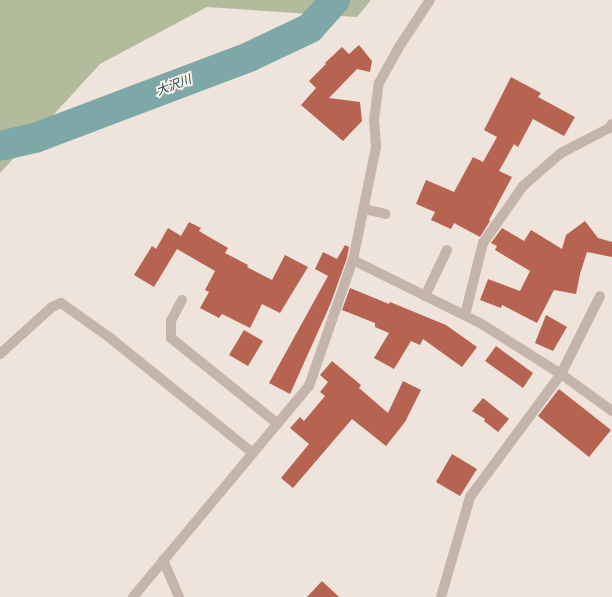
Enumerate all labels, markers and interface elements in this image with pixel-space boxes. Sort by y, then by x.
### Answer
water label: 大沢川 [155,73,193,99]

